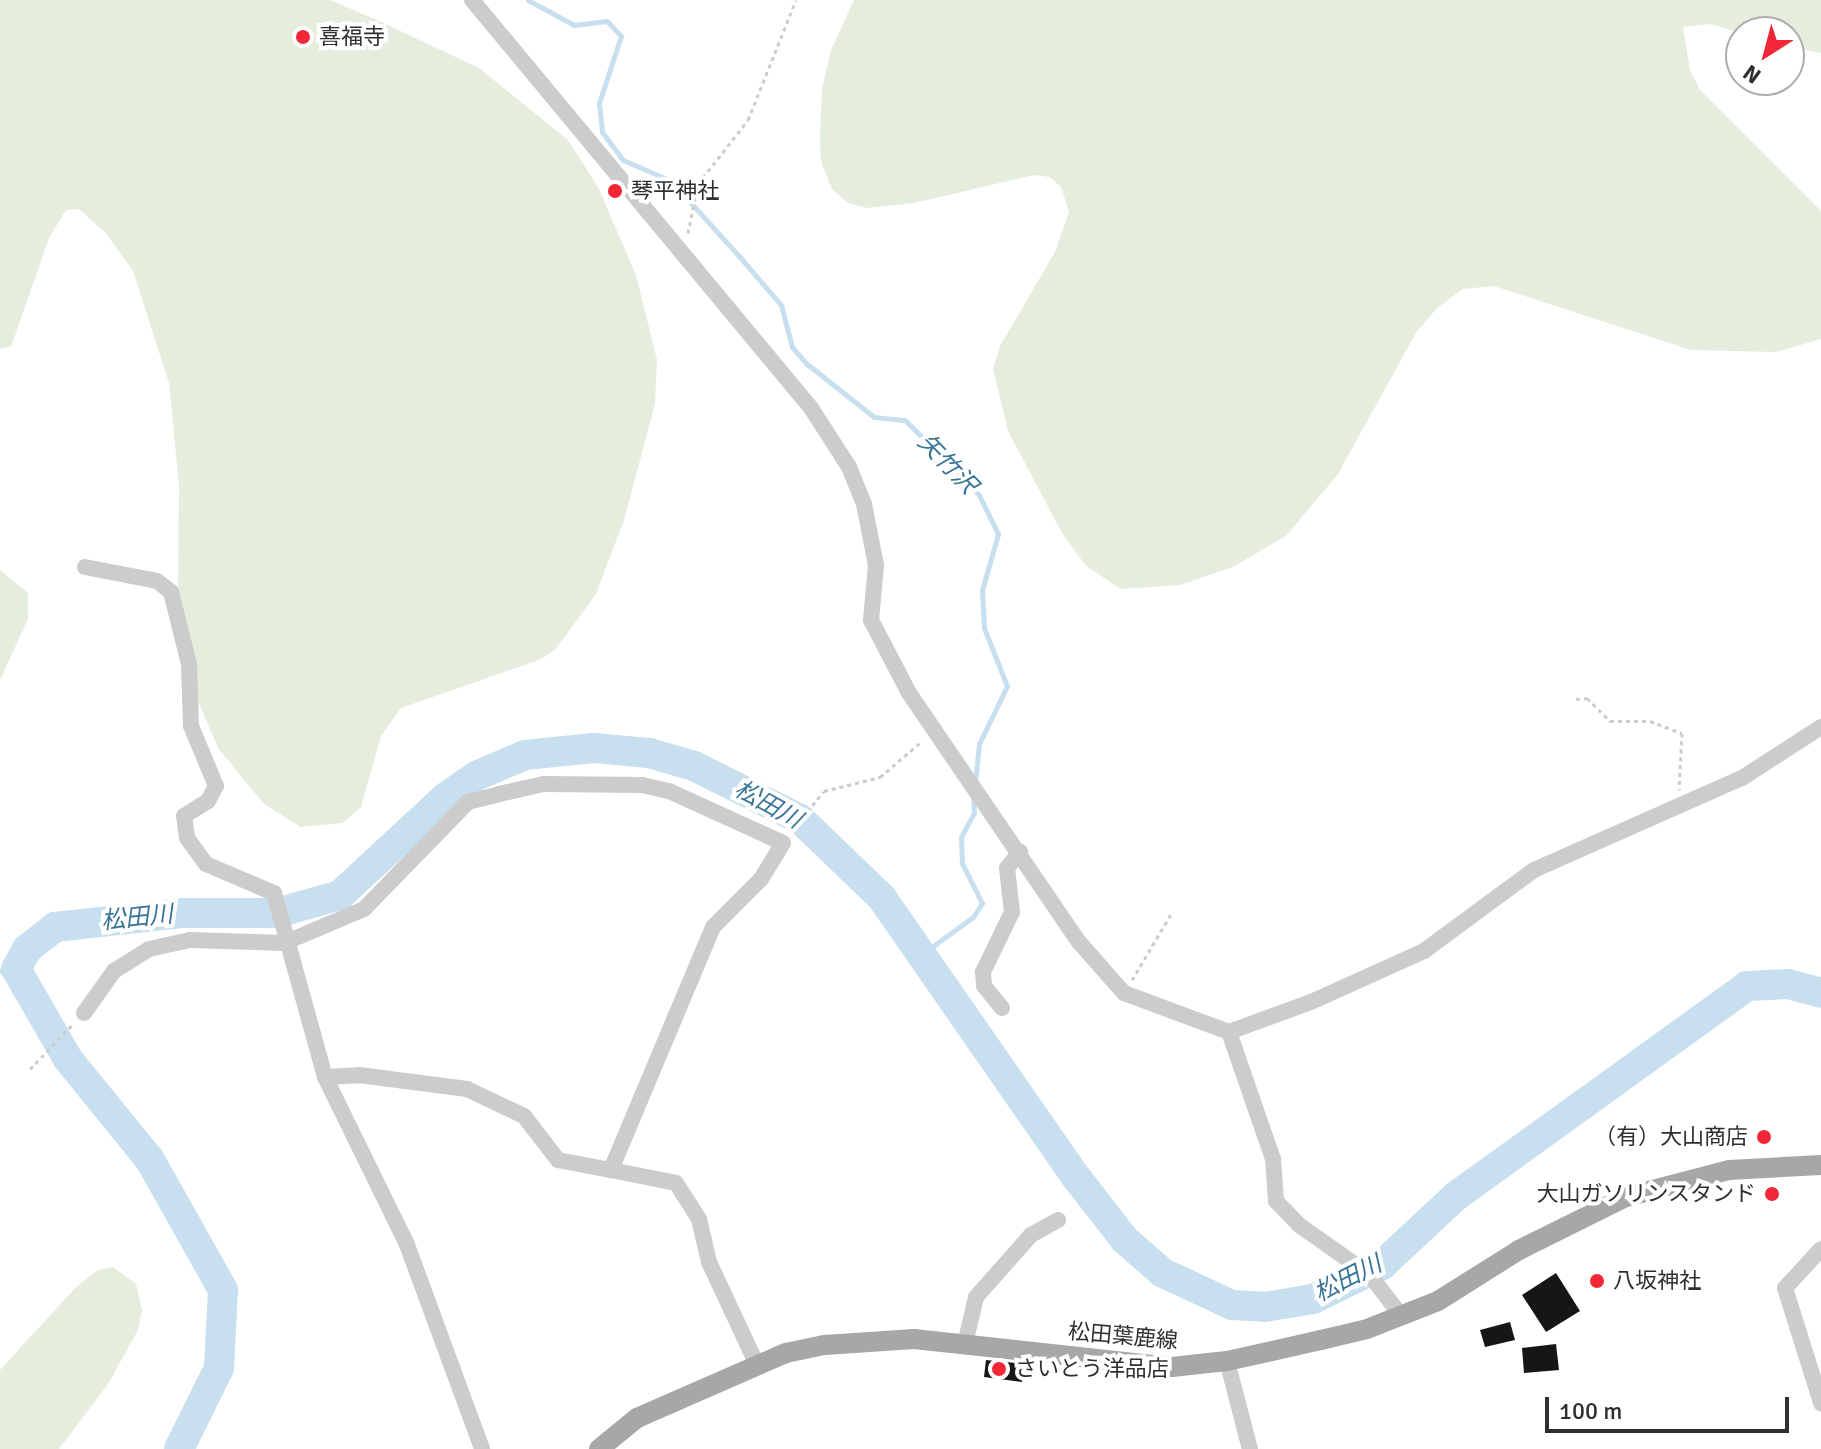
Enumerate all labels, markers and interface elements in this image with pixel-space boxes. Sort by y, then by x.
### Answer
north arrow [1725,16,1805,96]
place label: 喜福寺 [319,24,385,50]
marker: 喜福寺 [294,28,312,46]
text: N [1738,59,1766,90]
place label: 琴平神社 [631,178,719,204]
marker: 琴平神社 [606,182,624,200]
water label: 矢竹沢 [912,428,982,500]
water label: 松田川 [730,775,806,835]
water label: 松田川 [100,900,174,936]
place label: （有）大山商店 [1594,1124,1748,1150]
marker: （有）大山商店 [1755,1128,1773,1146]
place label: 大山ガソリンスタンド [1536,1181,1756,1207]
marker: 大山ガソリンスタンド [1763,1185,1781,1203]
water label: 松田川 [1309,1250,1387,1308]
place label: 八坂神社 [1613,1268,1701,1294]
marker: 八坂神社 [1588,1272,1606,1290]
street label: 松田葉鹿線 [1067,1318,1179,1354]
place label: さいとう洋品店 [1015,1356,1169,1382]
marker: さいとう洋品店 [990,1360,1008,1378]
scale bar [1549,1381,1793,1431]
text: 100 m [1559,1396,1622,1426]

